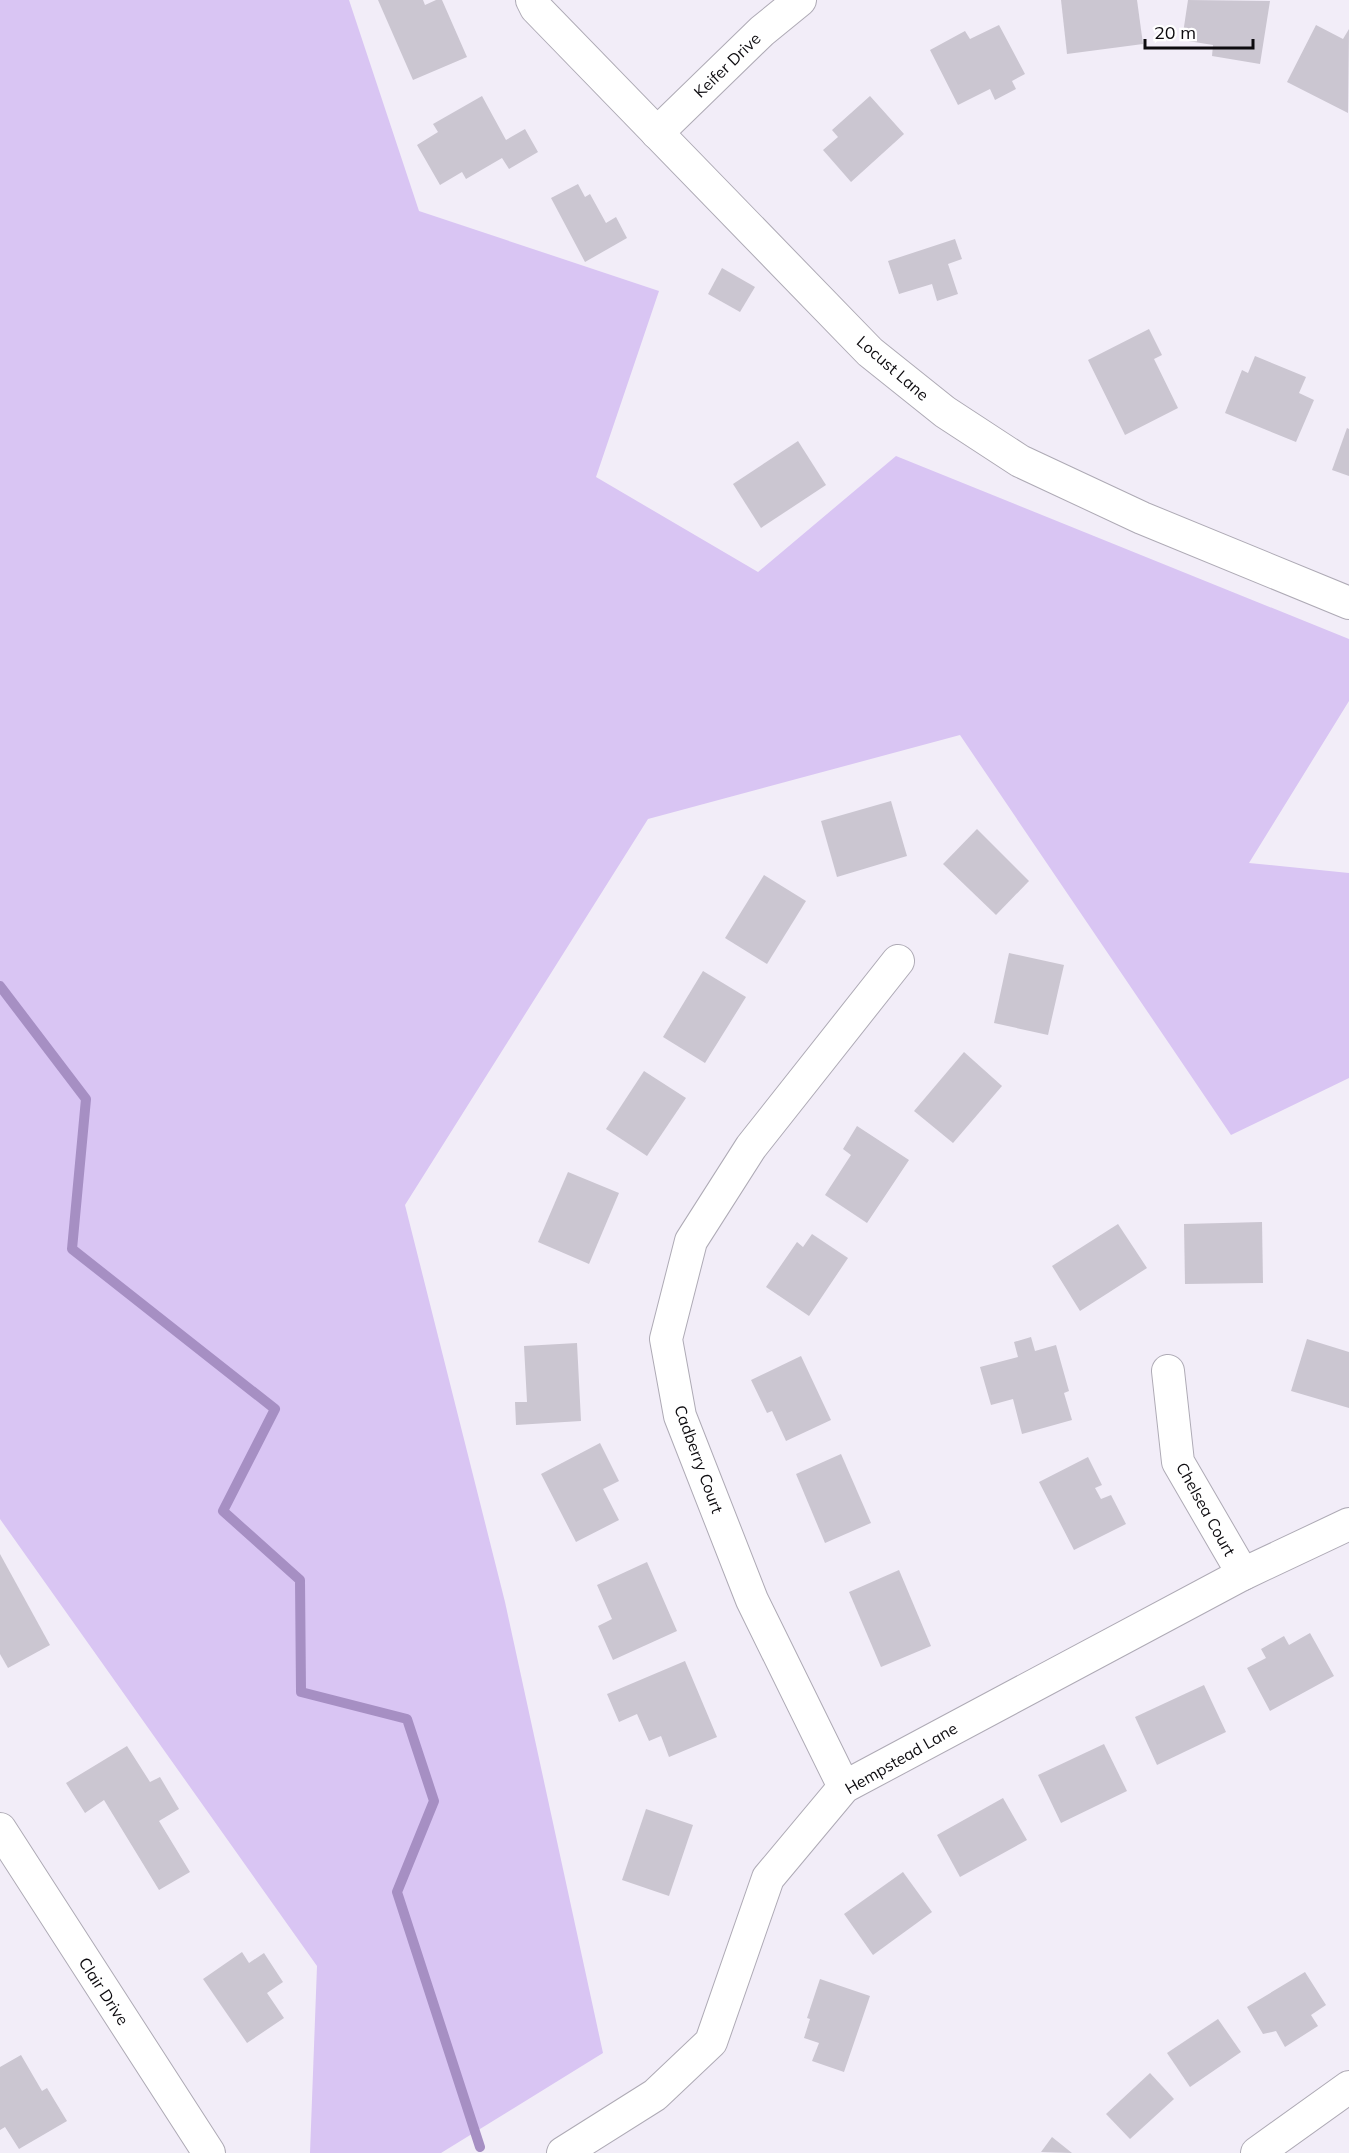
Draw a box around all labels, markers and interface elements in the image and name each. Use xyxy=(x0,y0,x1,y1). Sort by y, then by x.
scale bar xyxy=(1145,12,1253,50)
text: 20 m xyxy=(1154,21,1196,44)
street label: Keifer Drive xyxy=(689,28,765,102)
street label: Locust Lane xyxy=(853,331,933,405)
street label: Cadberry Court xyxy=(670,1402,728,1516)
street label: Chelsea Court xyxy=(1172,1459,1240,1560)
street label: Hempstead Lane xyxy=(841,1718,961,1798)
street label: Clair Drive xyxy=(75,1953,133,2029)

